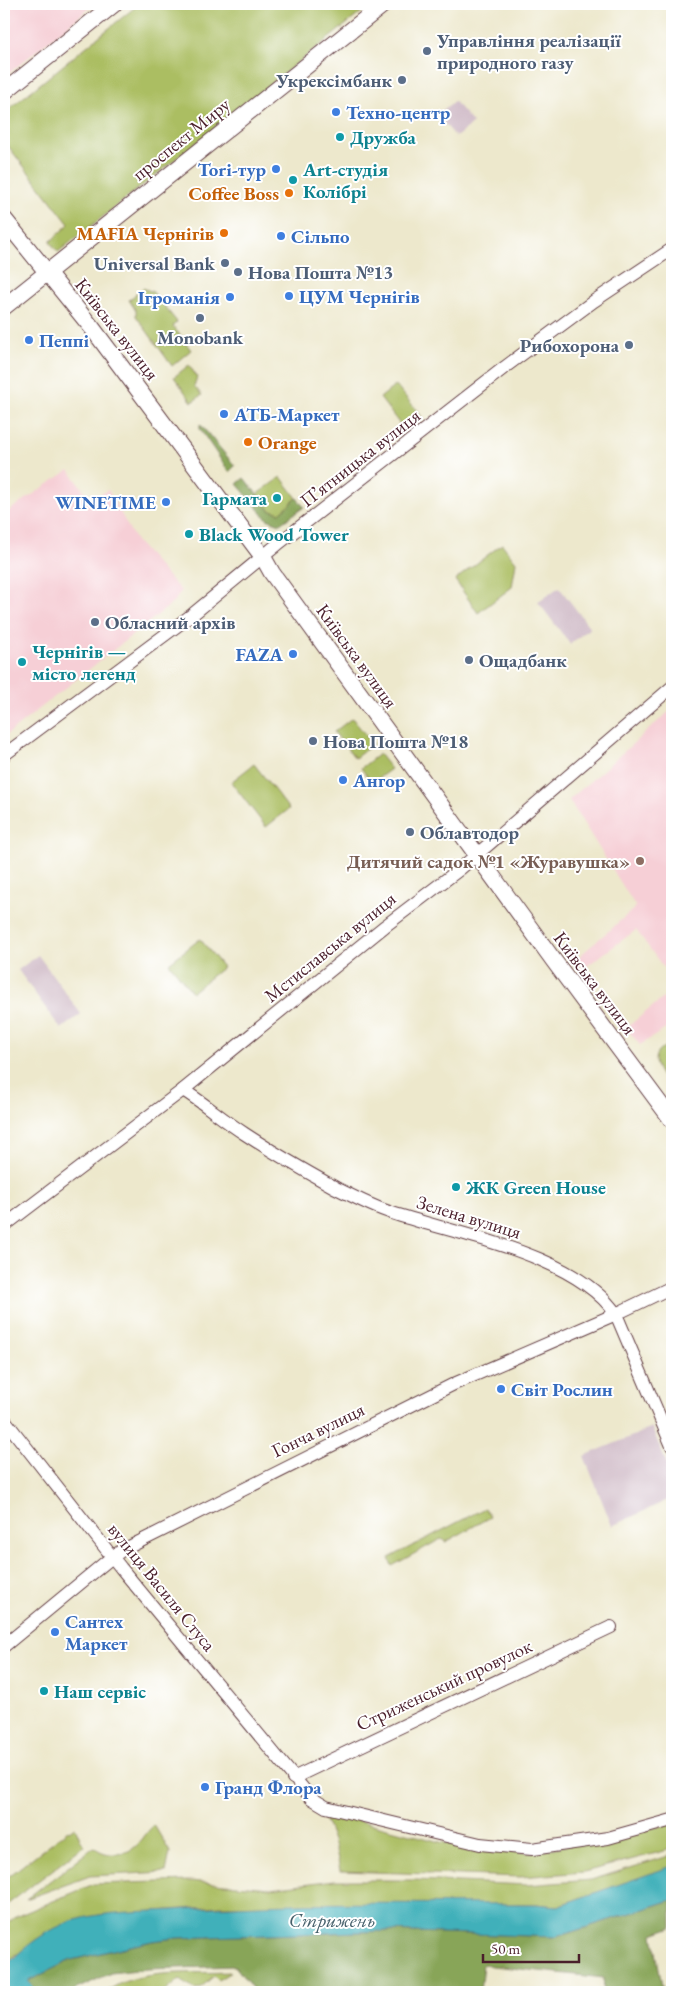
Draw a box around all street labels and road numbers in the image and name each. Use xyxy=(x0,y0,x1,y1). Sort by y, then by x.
street label: проспект Миру xyxy=(127,91,236,186)
street label: Київська вулиця xyxy=(69,273,165,386)
street label: Пʼятницька вулиця xyxy=(295,403,426,513)
street label: Київська вулиця xyxy=(311,599,404,714)
street label: Мстиславська вулиця xyxy=(259,886,401,1008)
street label: Київська вулиця xyxy=(548,926,642,1040)
street label: Зелена вулиця xyxy=(414,1189,525,1245)
street label: Гонча вулиця xyxy=(267,1397,369,1463)
street label: вулиця Василя Стуса xyxy=(102,1517,222,1657)
street label: Стриженський провулок xyxy=(352,1633,536,1737)

